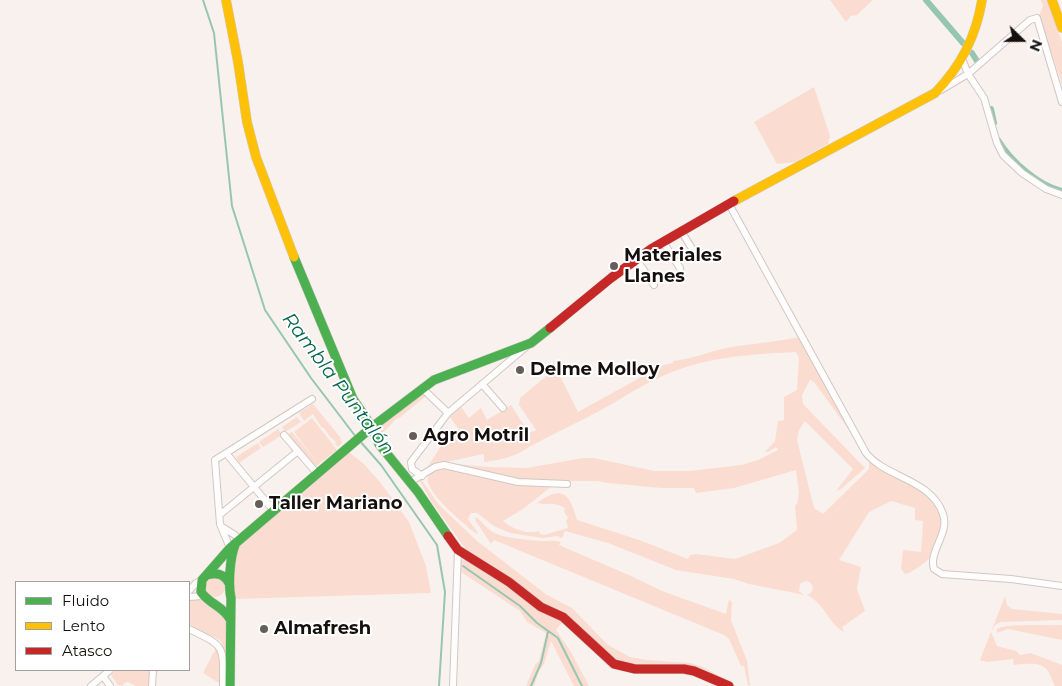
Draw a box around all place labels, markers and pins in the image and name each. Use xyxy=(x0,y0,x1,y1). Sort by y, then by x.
place label: Materiales Llanes xyxy=(624,245,722,288)
marker: Materiales Llanes xyxy=(608,260,620,272)
place label: Delme Molloy xyxy=(530,359,659,381)
marker: Delme Molloy xyxy=(514,364,526,376)
place label: Agro Motril xyxy=(423,425,529,447)
marker: Agro Motril xyxy=(407,430,419,442)
place label: Taller Mariano xyxy=(269,493,403,515)
marker: Taller Mariano xyxy=(253,498,265,510)
place label: Almafresh xyxy=(274,618,371,640)
marker: Almafresh xyxy=(258,623,270,635)

